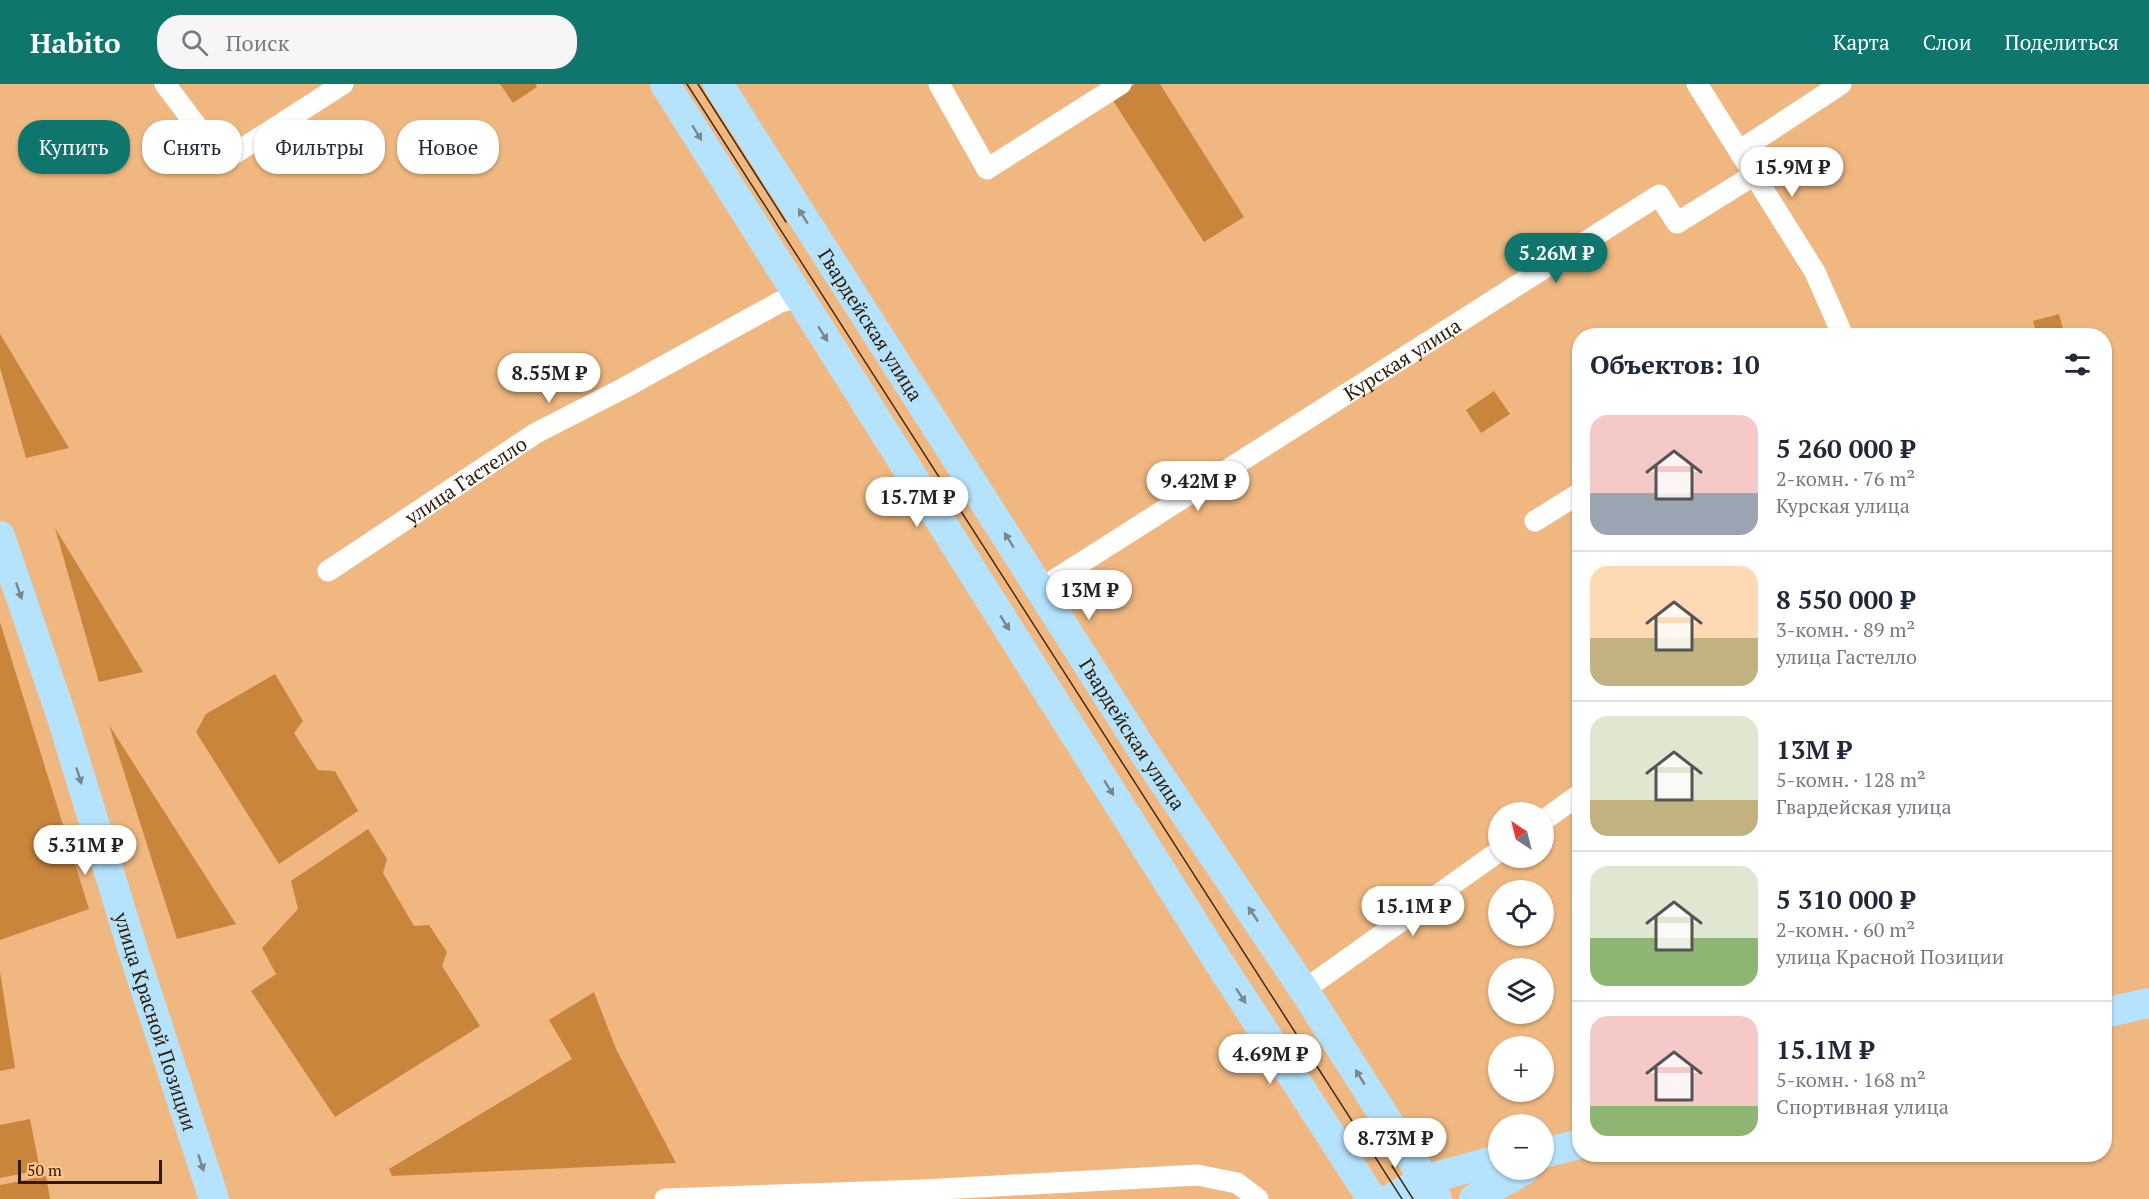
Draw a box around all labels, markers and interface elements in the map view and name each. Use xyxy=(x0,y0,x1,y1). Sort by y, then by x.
search box xyxy=(157,15,577,69)
text: Habito xyxy=(30,24,121,61)
icon: search xyxy=(178,26,211,59)
text: Поиск xyxy=(226,28,289,57)
text: Карта xyxy=(1833,28,1890,56)
text: Слои xyxy=(1923,28,1972,56)
text: Поделиться xyxy=(2005,28,2119,56)
chip: Купить xyxy=(18,120,130,174)
chip: Снять xyxy=(142,120,242,174)
chip: Фильтры xyxy=(254,120,385,174)
chip: Новое xyxy=(397,120,499,174)
one-way arrow xyxy=(691,125,702,142)
pin: 15.9M ₽ xyxy=(1737,147,1847,198)
text: 15.9M ₽ xyxy=(1754,153,1830,180)
one-way arrow xyxy=(797,208,808,224)
pin: 5.26M ₽ xyxy=(1501,233,1611,284)
text: 5.26M ₽ xyxy=(1518,239,1594,266)
street label: Гвардейская улица xyxy=(813,243,930,406)
street label: Курская улица xyxy=(1338,311,1466,406)
one-way arrow xyxy=(817,326,828,342)
text: Объектов: 10 xyxy=(1590,347,1760,381)
icon: filters xyxy=(2061,348,2094,381)
pin: 8.55M ₽ xyxy=(494,353,604,404)
text: 8.55M ₽ xyxy=(511,359,587,386)
street label: улица Гастелло xyxy=(398,429,532,531)
text: 5 260 000 ₽ xyxy=(1776,431,1915,465)
icon: home xyxy=(1638,439,1710,511)
pin: 9.42M ₽ xyxy=(1143,461,1253,512)
text: 2-комн. · 76 m² xyxy=(1776,465,1915,492)
text: 9.42M ₽ xyxy=(1160,467,1236,494)
pin: 15.7M ₽ xyxy=(862,477,972,528)
text: 15.7M ₽ xyxy=(879,483,955,510)
text: Курская улица xyxy=(1776,492,1910,519)
one-way arrow xyxy=(1003,532,1014,548)
pin: 13M ₽ xyxy=(1047,570,1131,621)
text: 13M ₽ xyxy=(1060,576,1118,603)
one-way arrow xyxy=(14,582,24,600)
text: 8 550 000 ₽ xyxy=(1776,582,1915,616)
icon: home xyxy=(1638,590,1710,662)
one-way arrow xyxy=(1000,615,1011,631)
text: 3-комн. · 89 m² xyxy=(1776,616,1915,643)
text: улица Гастелло xyxy=(1776,643,1917,670)
street label: Гвардейская улица xyxy=(1074,653,1192,815)
text: 13M ₽ xyxy=(1776,732,1851,766)
icon: home xyxy=(1638,740,1710,812)
text: 5-комн. · 128 m² xyxy=(1776,766,1926,793)
one-way arrow xyxy=(75,767,85,785)
one-way arrow xyxy=(1104,780,1115,796)
text: Гвардейская улица xyxy=(1776,793,1952,820)
north arrow xyxy=(1488,802,1554,868)
map controls xyxy=(1488,802,1554,1180)
pin: 5.31M ₽ xyxy=(30,825,140,876)
text: 5.31M ₽ xyxy=(47,831,123,858)
button: locate xyxy=(1488,880,1554,946)
text: 5 310 000 ₽ xyxy=(1776,882,1915,916)
pin: 15.1M ₽ xyxy=(1358,886,1468,937)
icon: home xyxy=(1638,890,1710,962)
text: 15.1M ₽ xyxy=(1375,892,1451,919)
one-way arrow xyxy=(1248,906,1259,922)
street label: улица Красной Позиции xyxy=(108,908,204,1134)
text: 2-комн. · 60 m² xyxy=(1776,916,1915,943)
text: улица Красной Позиции xyxy=(1776,943,2004,970)
button: layers xyxy=(1488,958,1554,1024)
one-way arrow xyxy=(1235,987,1246,1004)
text: 15.1M ₽ xyxy=(1776,1032,1874,1066)
pin: 4.69M ₽ xyxy=(1215,1034,1325,1085)
button: + xyxy=(1488,1036,1554,1102)
text: 4.69M ₽ xyxy=(1232,1040,1308,1067)
icon: home xyxy=(1638,1040,1710,1112)
text: 5-комн. · 168 m² xyxy=(1776,1066,1926,1093)
one-way arrow xyxy=(1355,1069,1366,1085)
text: Спортивная улица xyxy=(1776,1093,1949,1120)
button: − xyxy=(1488,1114,1554,1180)
pin: 8.73M ₽ xyxy=(1340,1118,1450,1169)
text: 8.73M ₽ xyxy=(1357,1124,1433,1151)
one-way arrow xyxy=(197,1154,206,1172)
scale bar xyxy=(18,1157,162,1184)
text: 50 m xyxy=(27,1159,62,1181)

